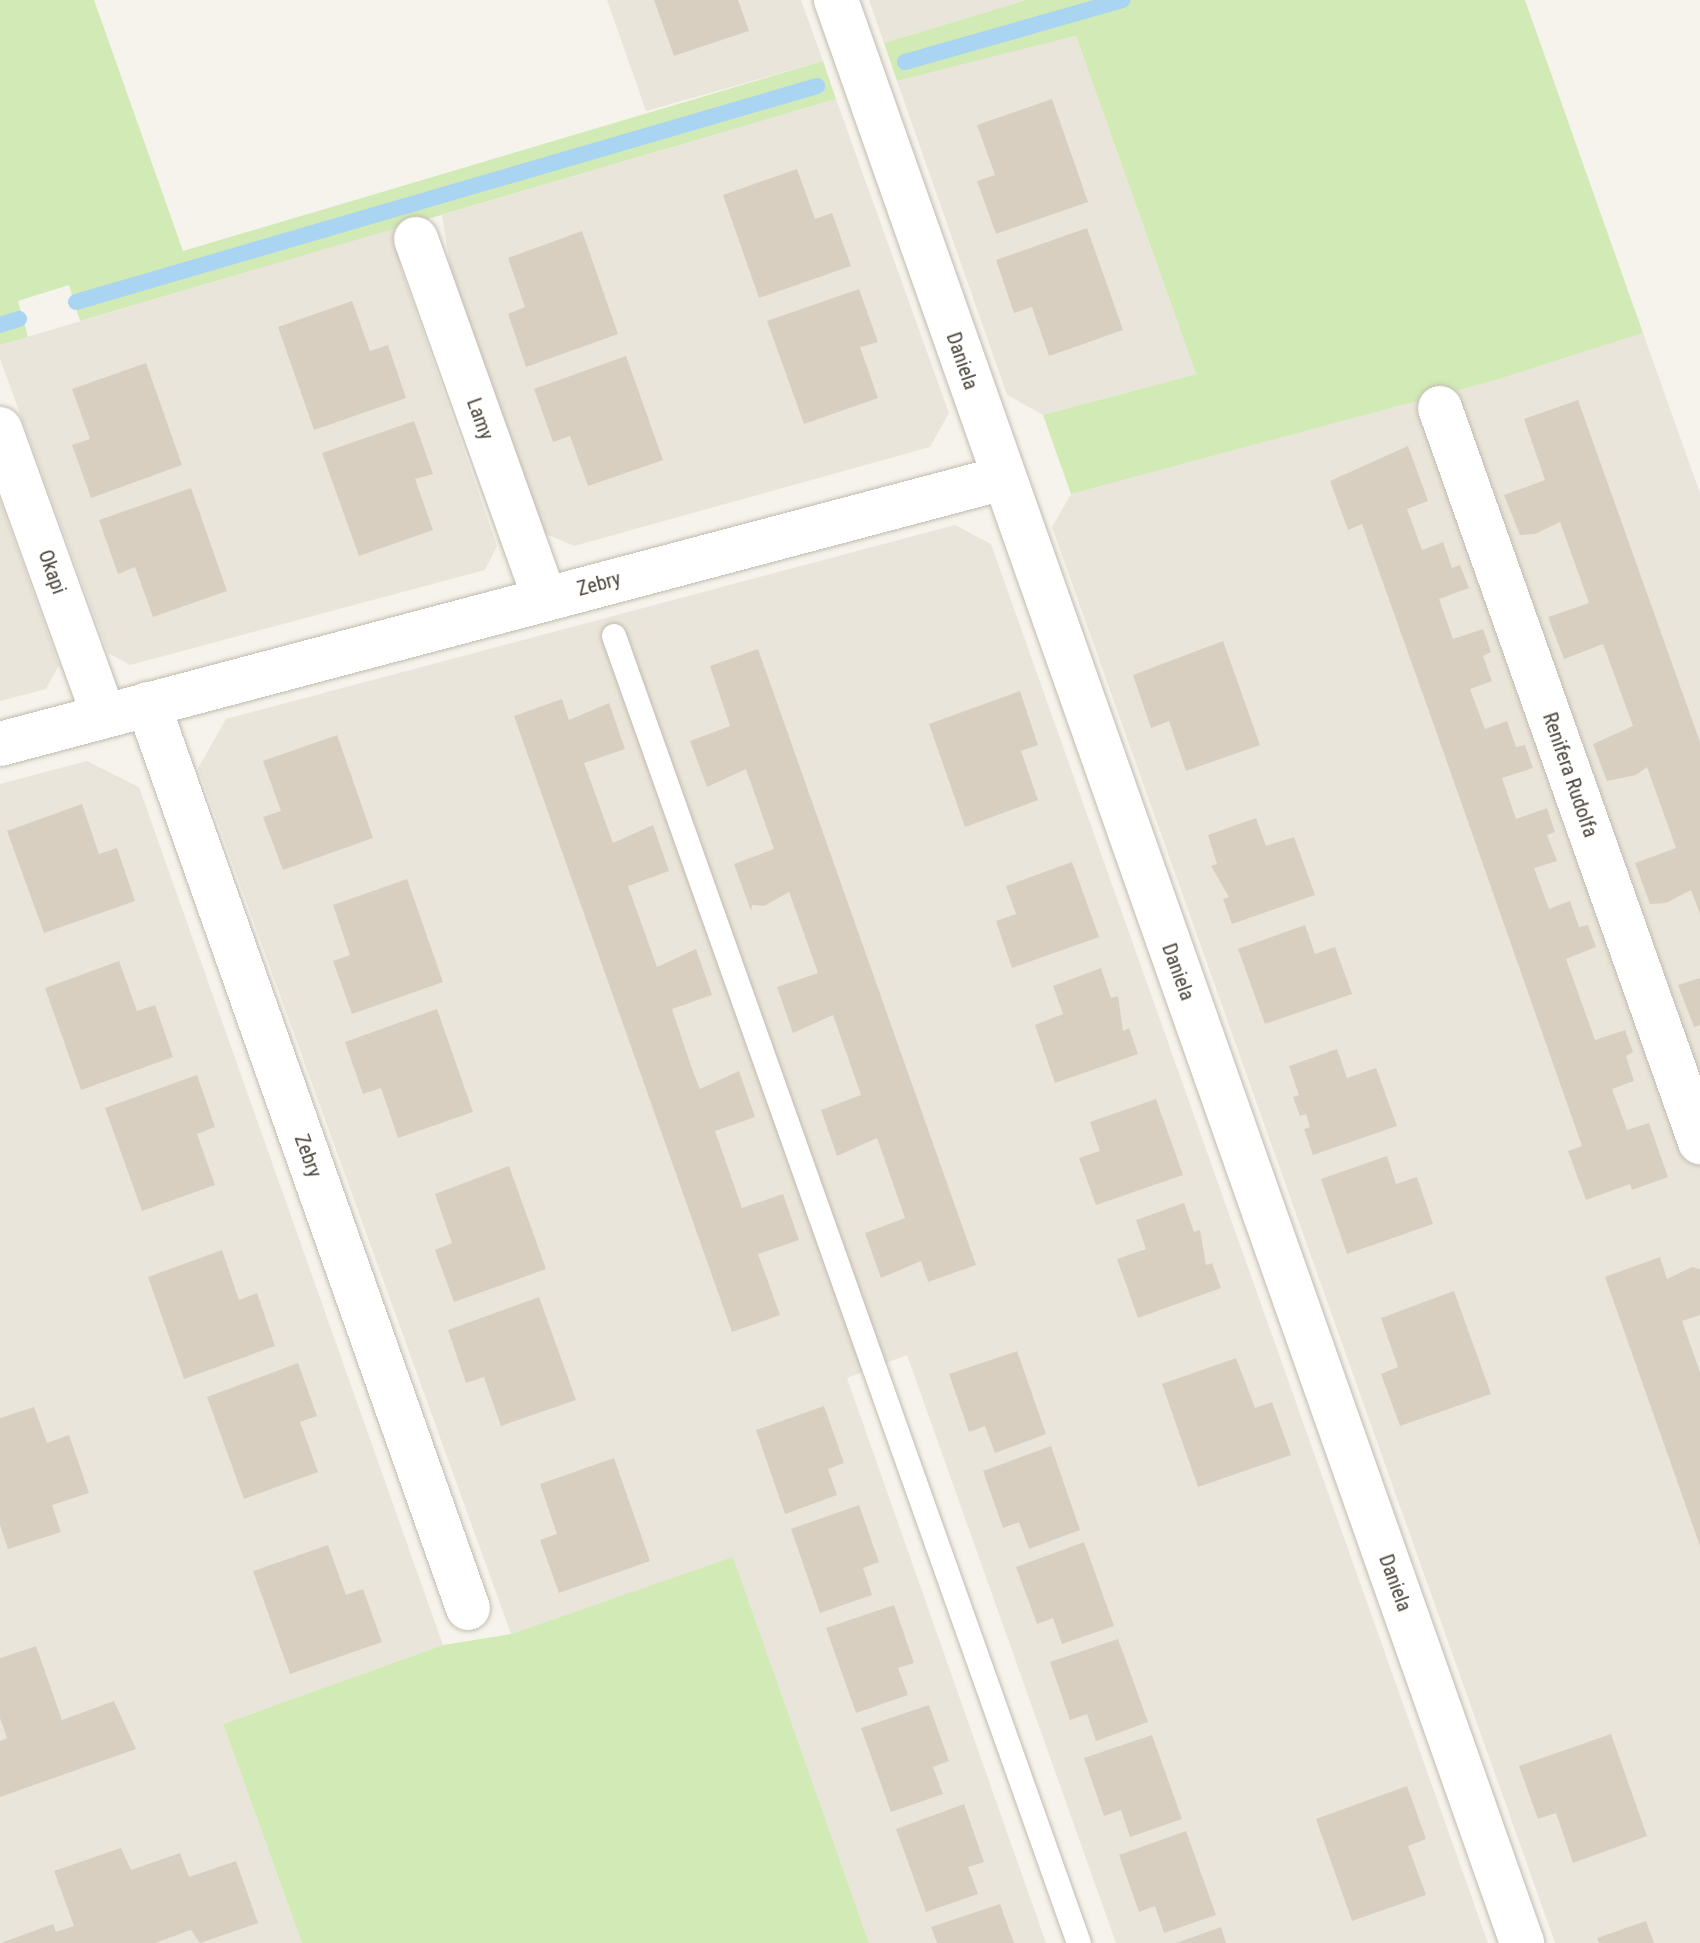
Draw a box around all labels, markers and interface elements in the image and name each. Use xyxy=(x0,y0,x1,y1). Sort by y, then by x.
street label: Daniela xyxy=(941,329,983,393)
street label: Lamy xyxy=(461,395,499,443)
street label: Okapi xyxy=(33,547,71,597)
street label: Zebry xyxy=(575,567,623,601)
street label: Renifera Rudolfa xyxy=(1537,709,1603,841)
street label: Daniela xyxy=(1157,940,1199,1004)
street label: Zebry xyxy=(289,1131,327,1181)
street label: Daniela xyxy=(1374,1551,1416,1615)

